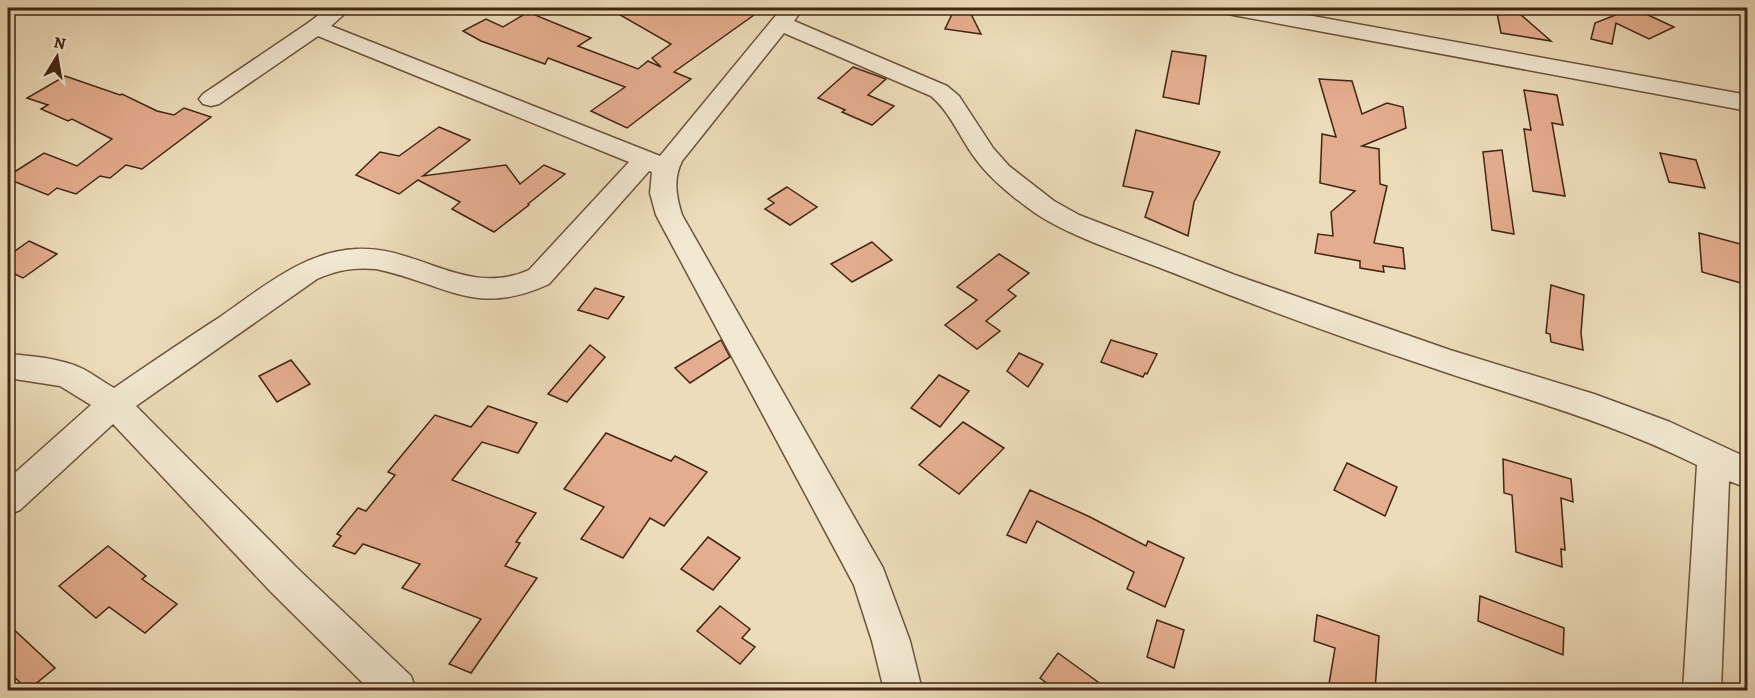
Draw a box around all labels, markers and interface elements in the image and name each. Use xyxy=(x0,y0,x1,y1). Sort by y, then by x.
north arrow xyxy=(27,27,87,87)
text: N xyxy=(52,31,68,55)

